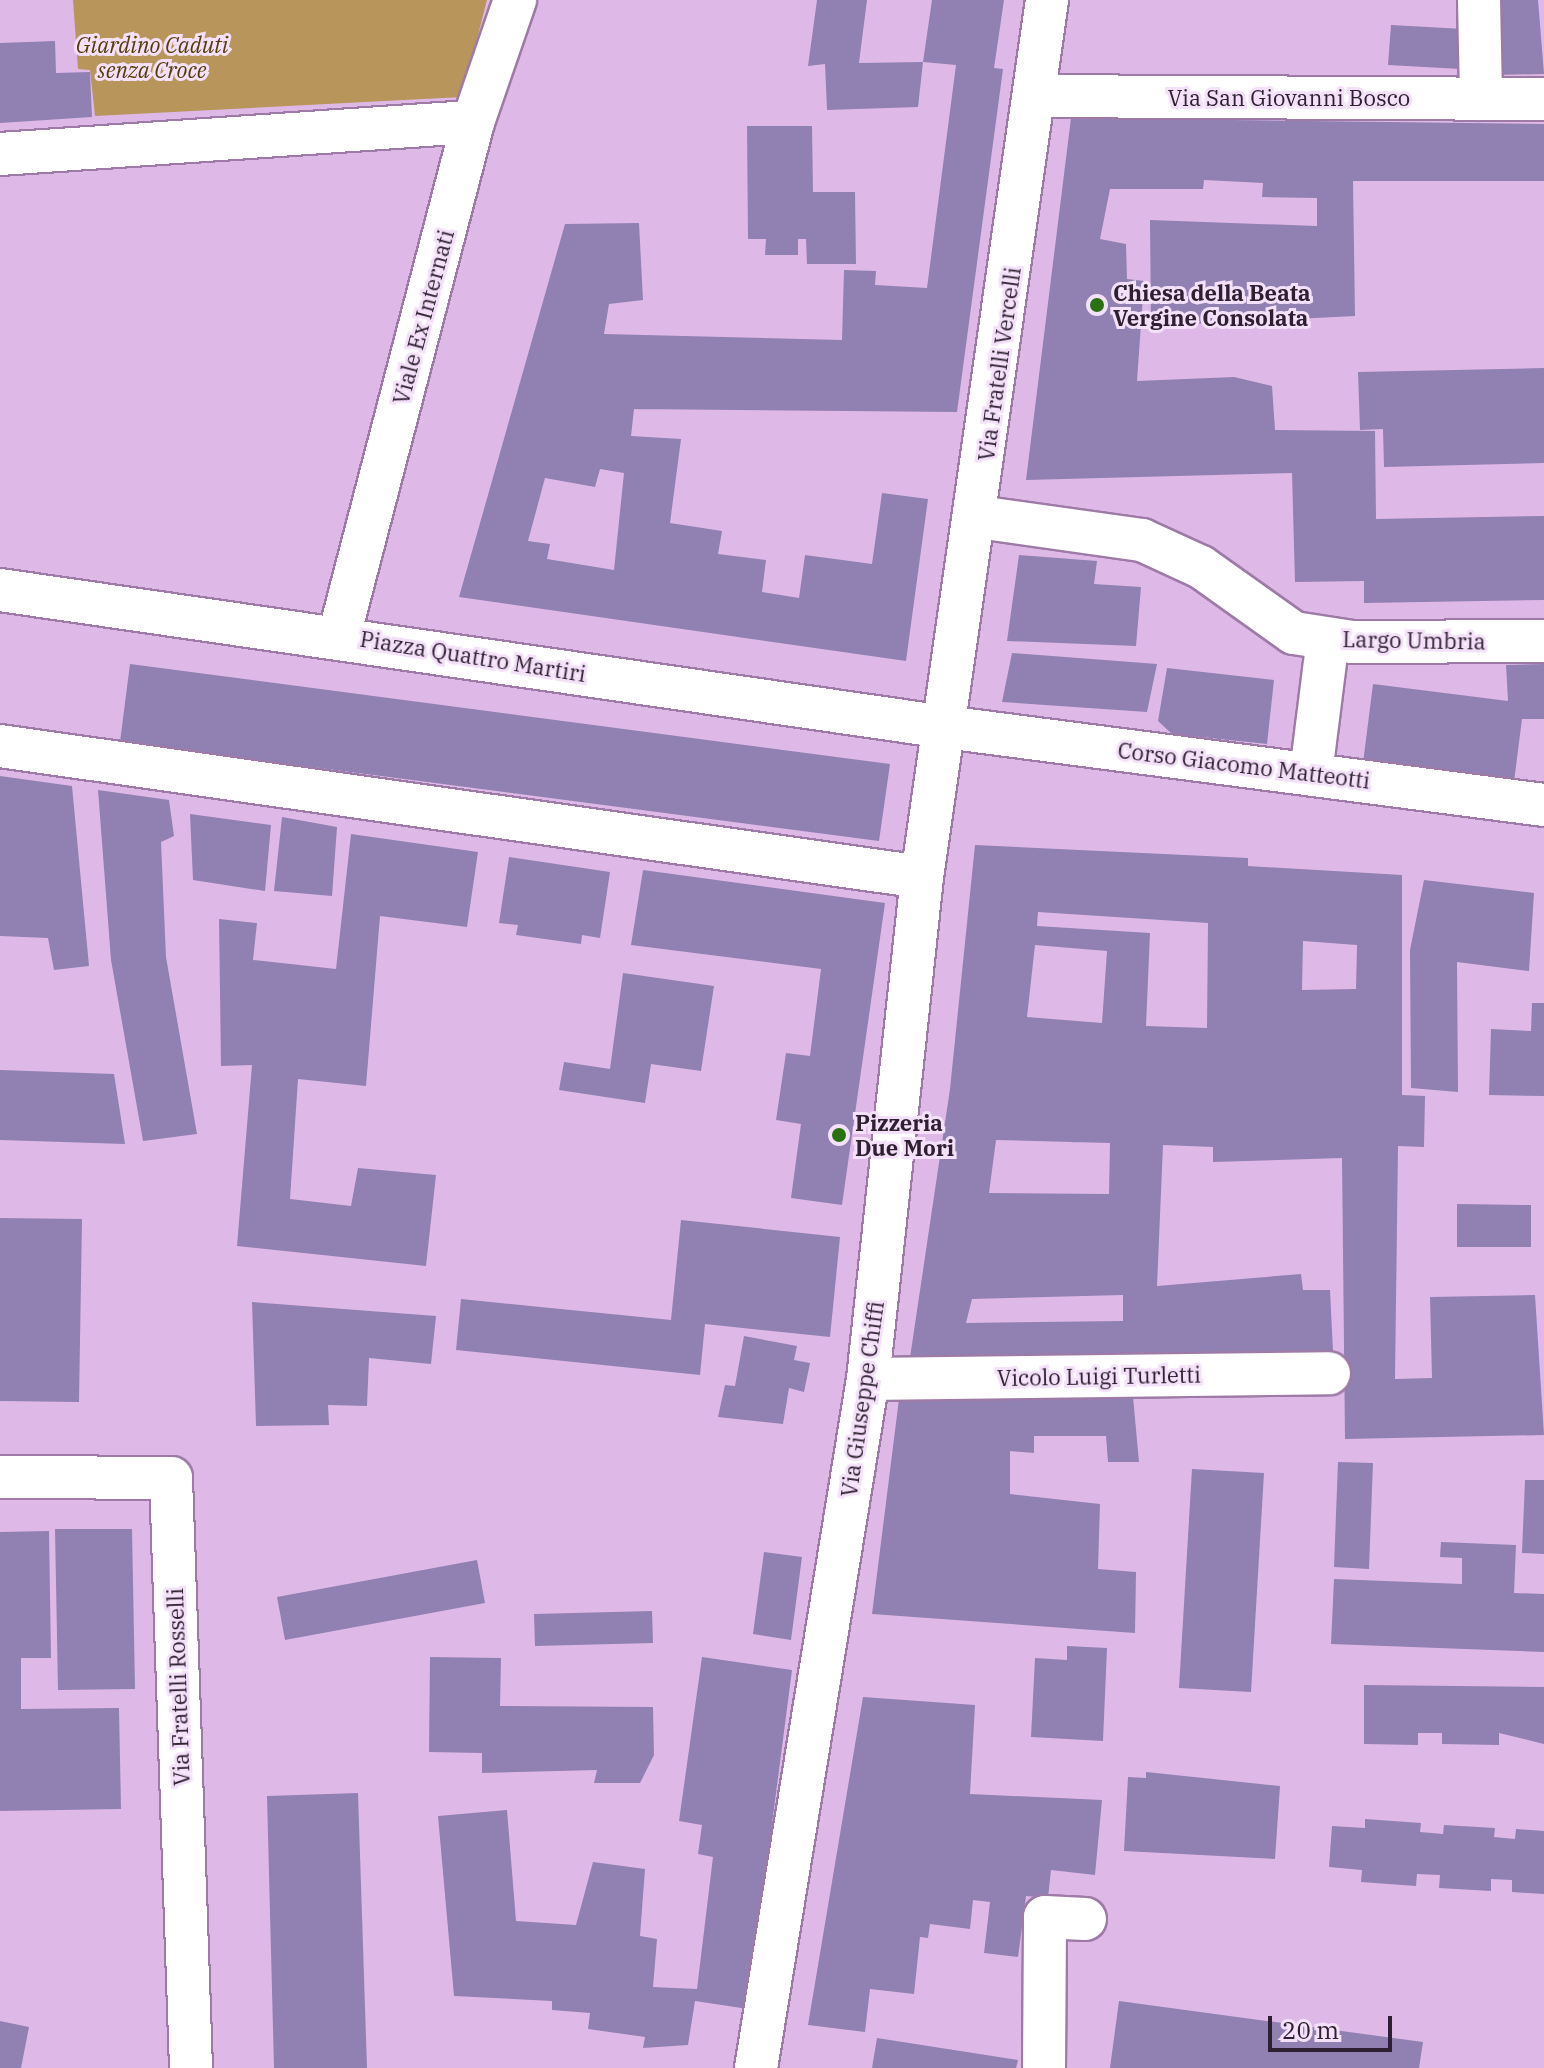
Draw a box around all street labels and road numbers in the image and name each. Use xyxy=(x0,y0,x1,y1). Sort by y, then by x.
street label: Via San Giovanni Bosco xyxy=(1168,85,1410,111)
street label: Viale Ex Internati xyxy=(387,227,459,407)
street label: Via Fratelli Vercelli xyxy=(972,265,1026,463)
street label: Piazza Quattro Martiri xyxy=(358,625,588,687)
street label: Largo Umbria xyxy=(1342,626,1486,654)
street label: Corso Giacomo Matteotti xyxy=(1116,736,1372,794)
street label: Via Giuseppe Chiffi xyxy=(835,1299,889,1499)
street label: Vicolo Luigi Turletti xyxy=(997,1361,1201,1391)
street label: Via Fratelli Rosselli xyxy=(161,1588,195,1786)

